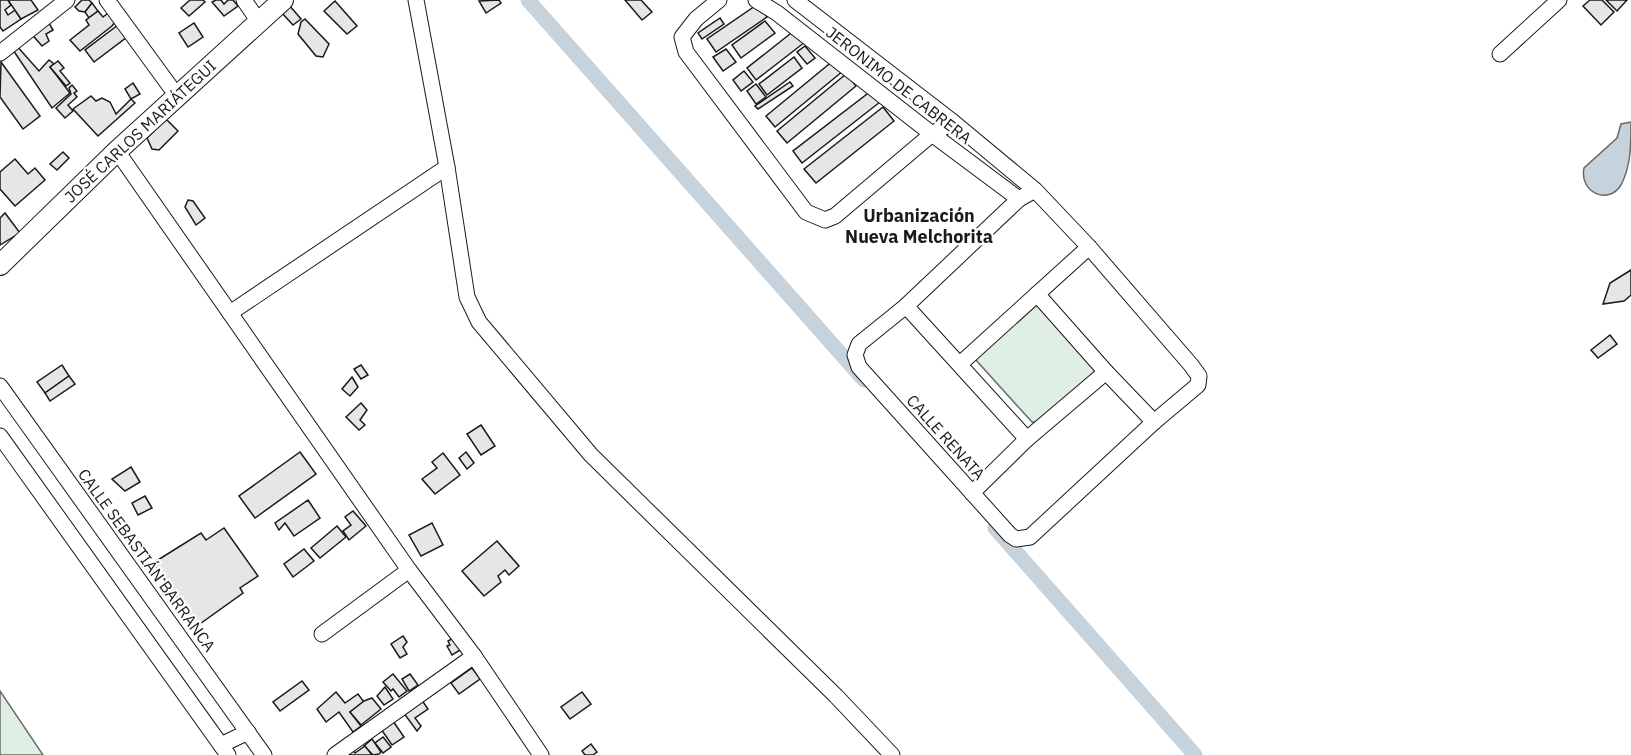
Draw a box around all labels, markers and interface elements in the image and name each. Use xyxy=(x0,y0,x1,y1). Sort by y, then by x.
street label: JERONIMO DE CABRERA xyxy=(822,22,976,148)
street label: JOSÉ CARLOS MARIÁTEGUI xyxy=(59,55,220,207)
district label: Urbanización Nueva Melchorita xyxy=(845,204,993,248)
street label: CALLE RENATA xyxy=(903,390,989,484)
street label: CALLE SEBASTIÁN BARRANCA xyxy=(74,464,221,655)

